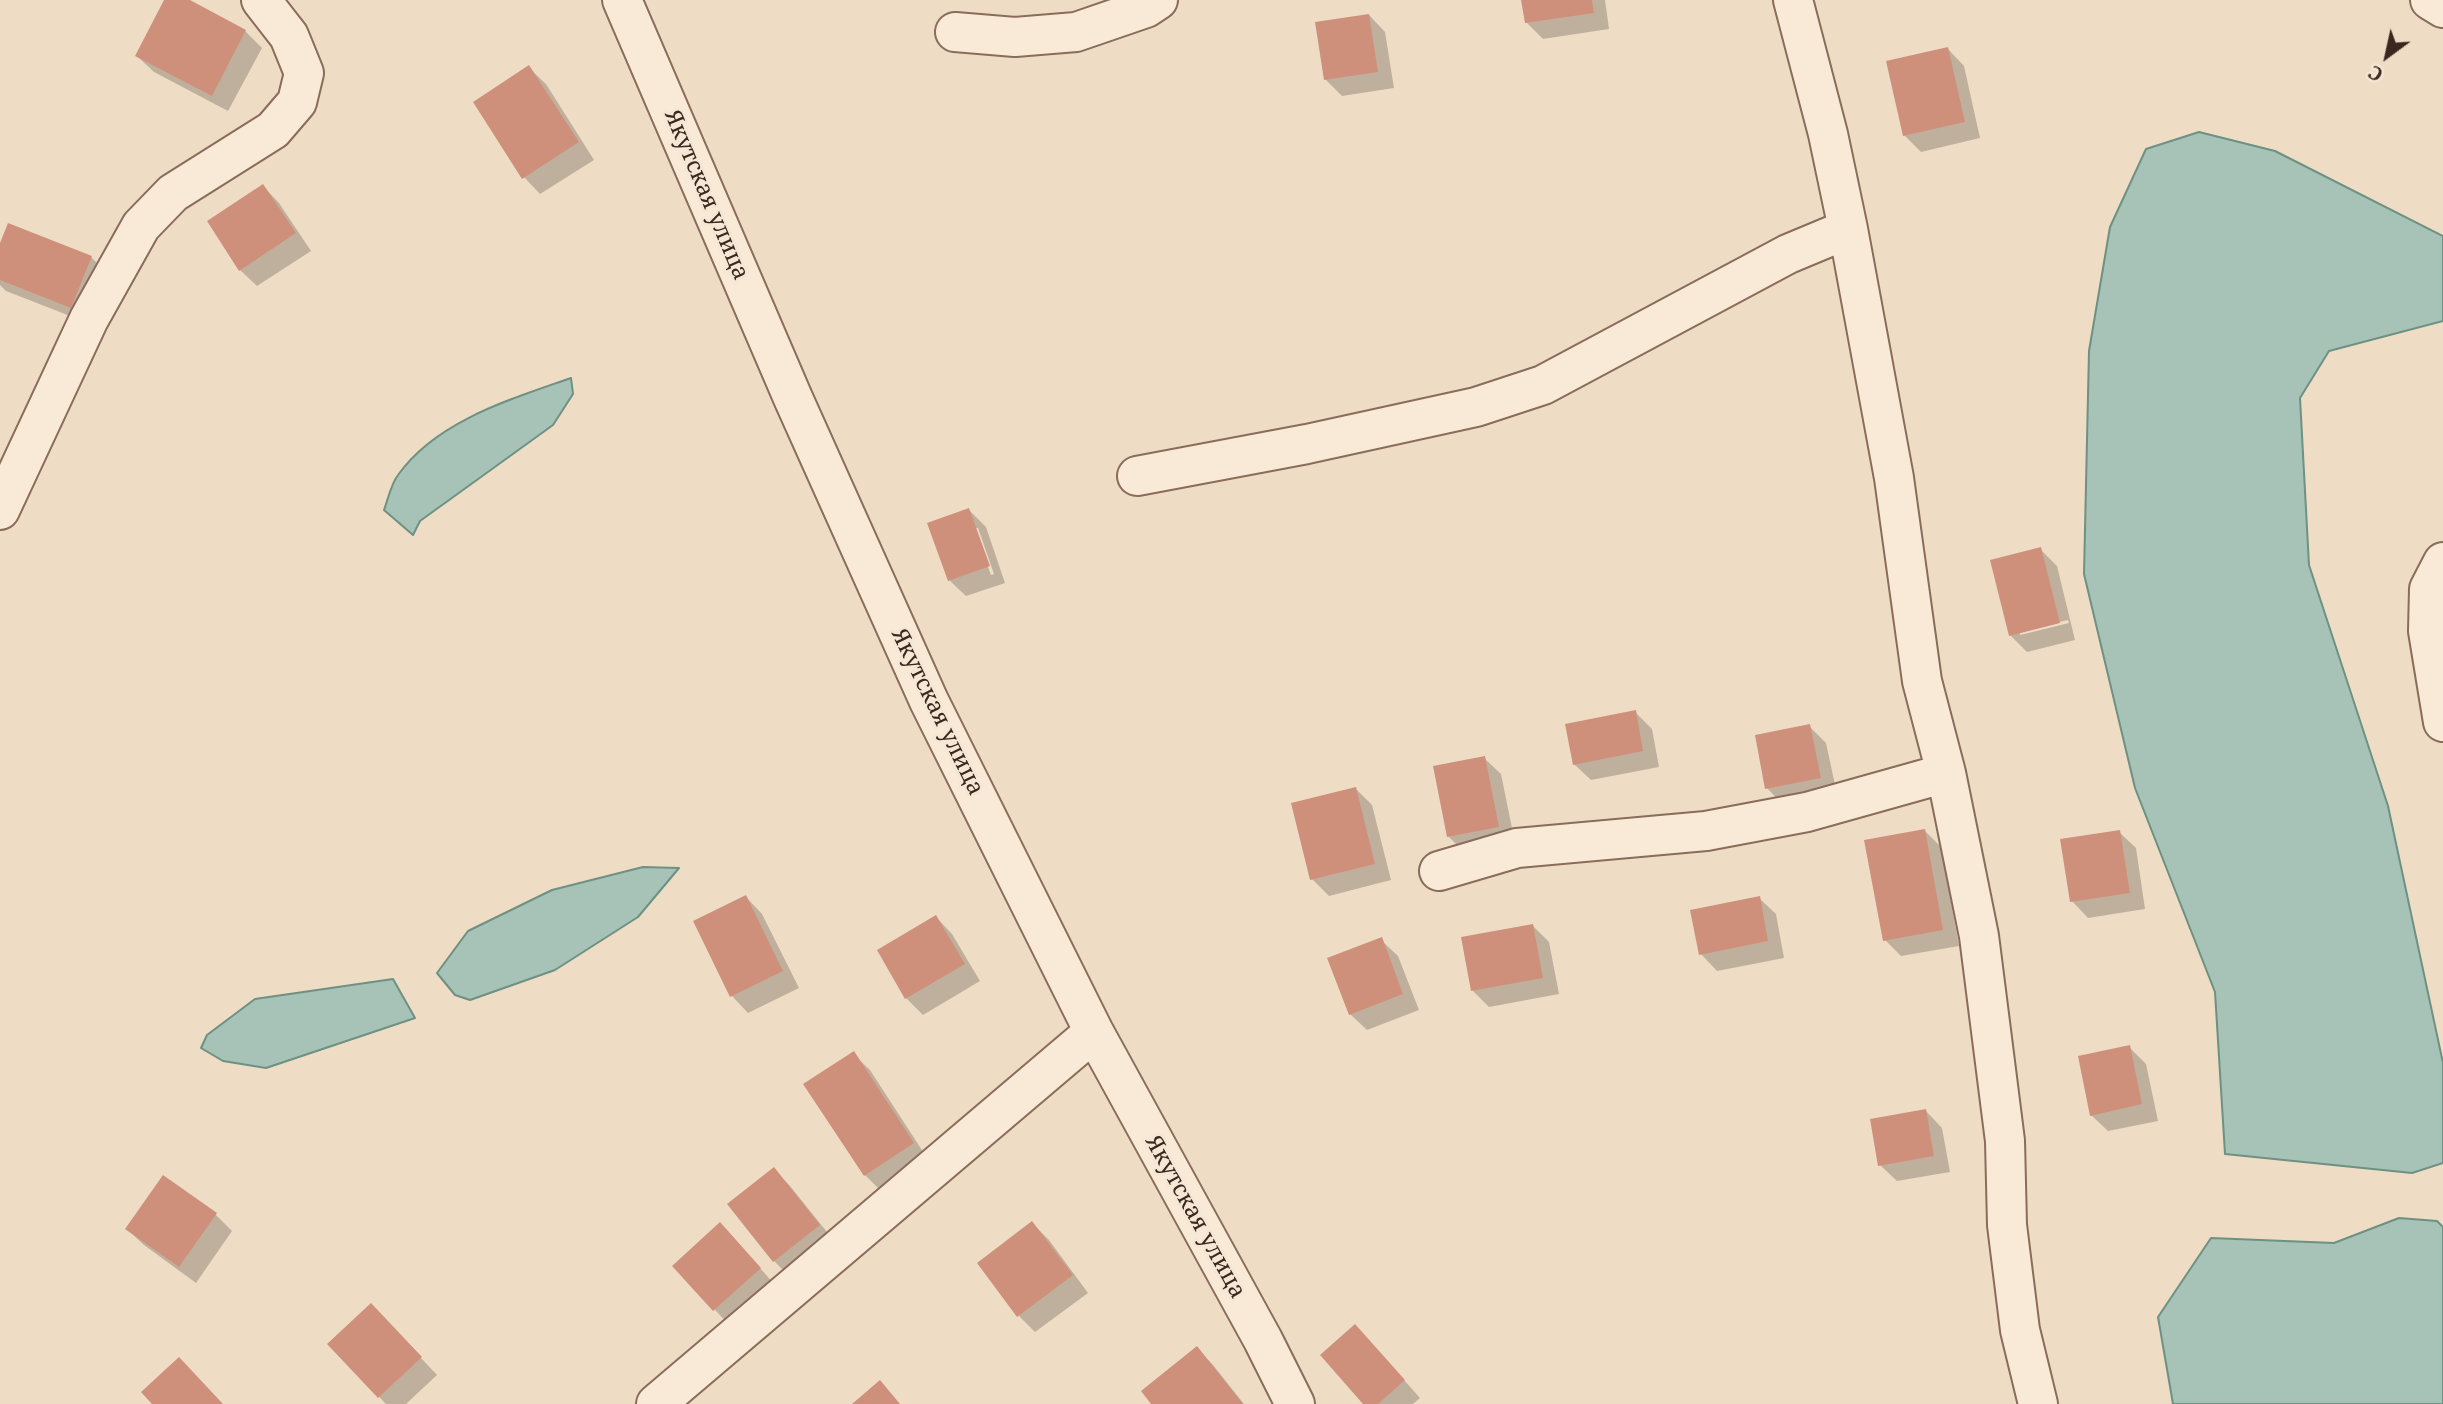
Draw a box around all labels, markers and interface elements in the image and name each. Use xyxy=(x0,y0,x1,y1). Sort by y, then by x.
north arrow xyxy=(2352,21,2422,91)
text: С xyxy=(2363,59,2388,88)
street label: Якутская улица xyxy=(658,106,754,284)
street label: Якутская улица xyxy=(885,624,989,800)
street label: Якутская улица xyxy=(1139,1131,1251,1303)

